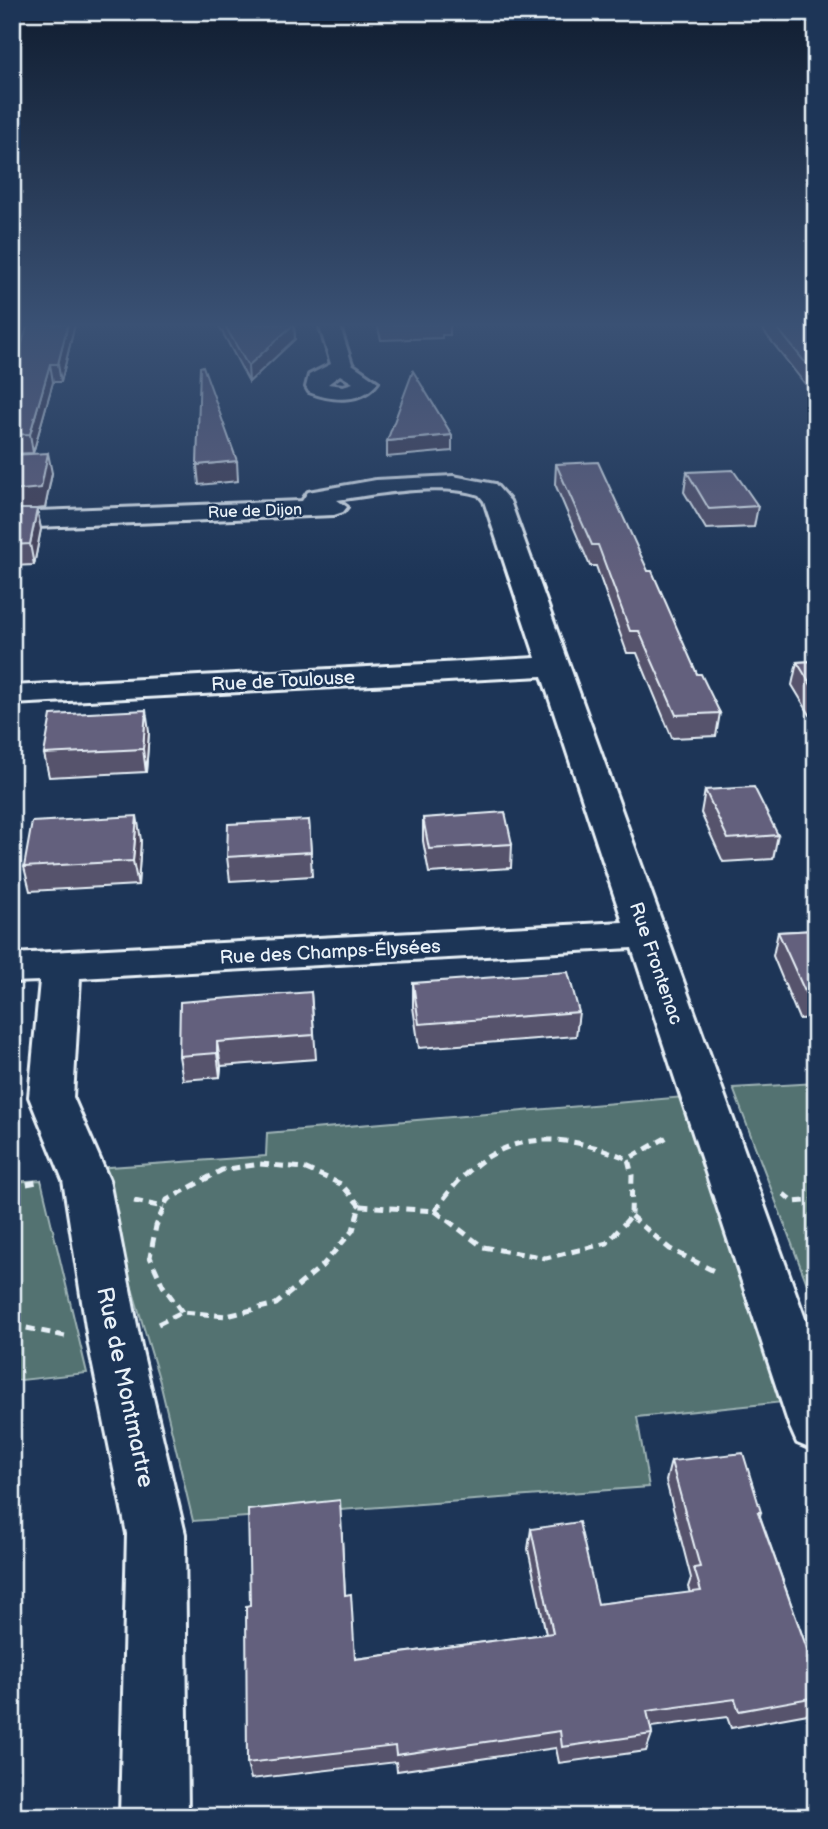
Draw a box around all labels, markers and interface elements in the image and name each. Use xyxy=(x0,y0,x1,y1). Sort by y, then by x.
street label: Rue de Dijon xyxy=(208,500,303,523)
street label: Rue de Toulouse xyxy=(211,666,355,697)
street label: Rue Frontenac xyxy=(624,899,687,1028)
street label: Rue des Champs-Élysées xyxy=(219,934,441,970)
street label: Rue de Montmartre xyxy=(90,1284,160,1490)

